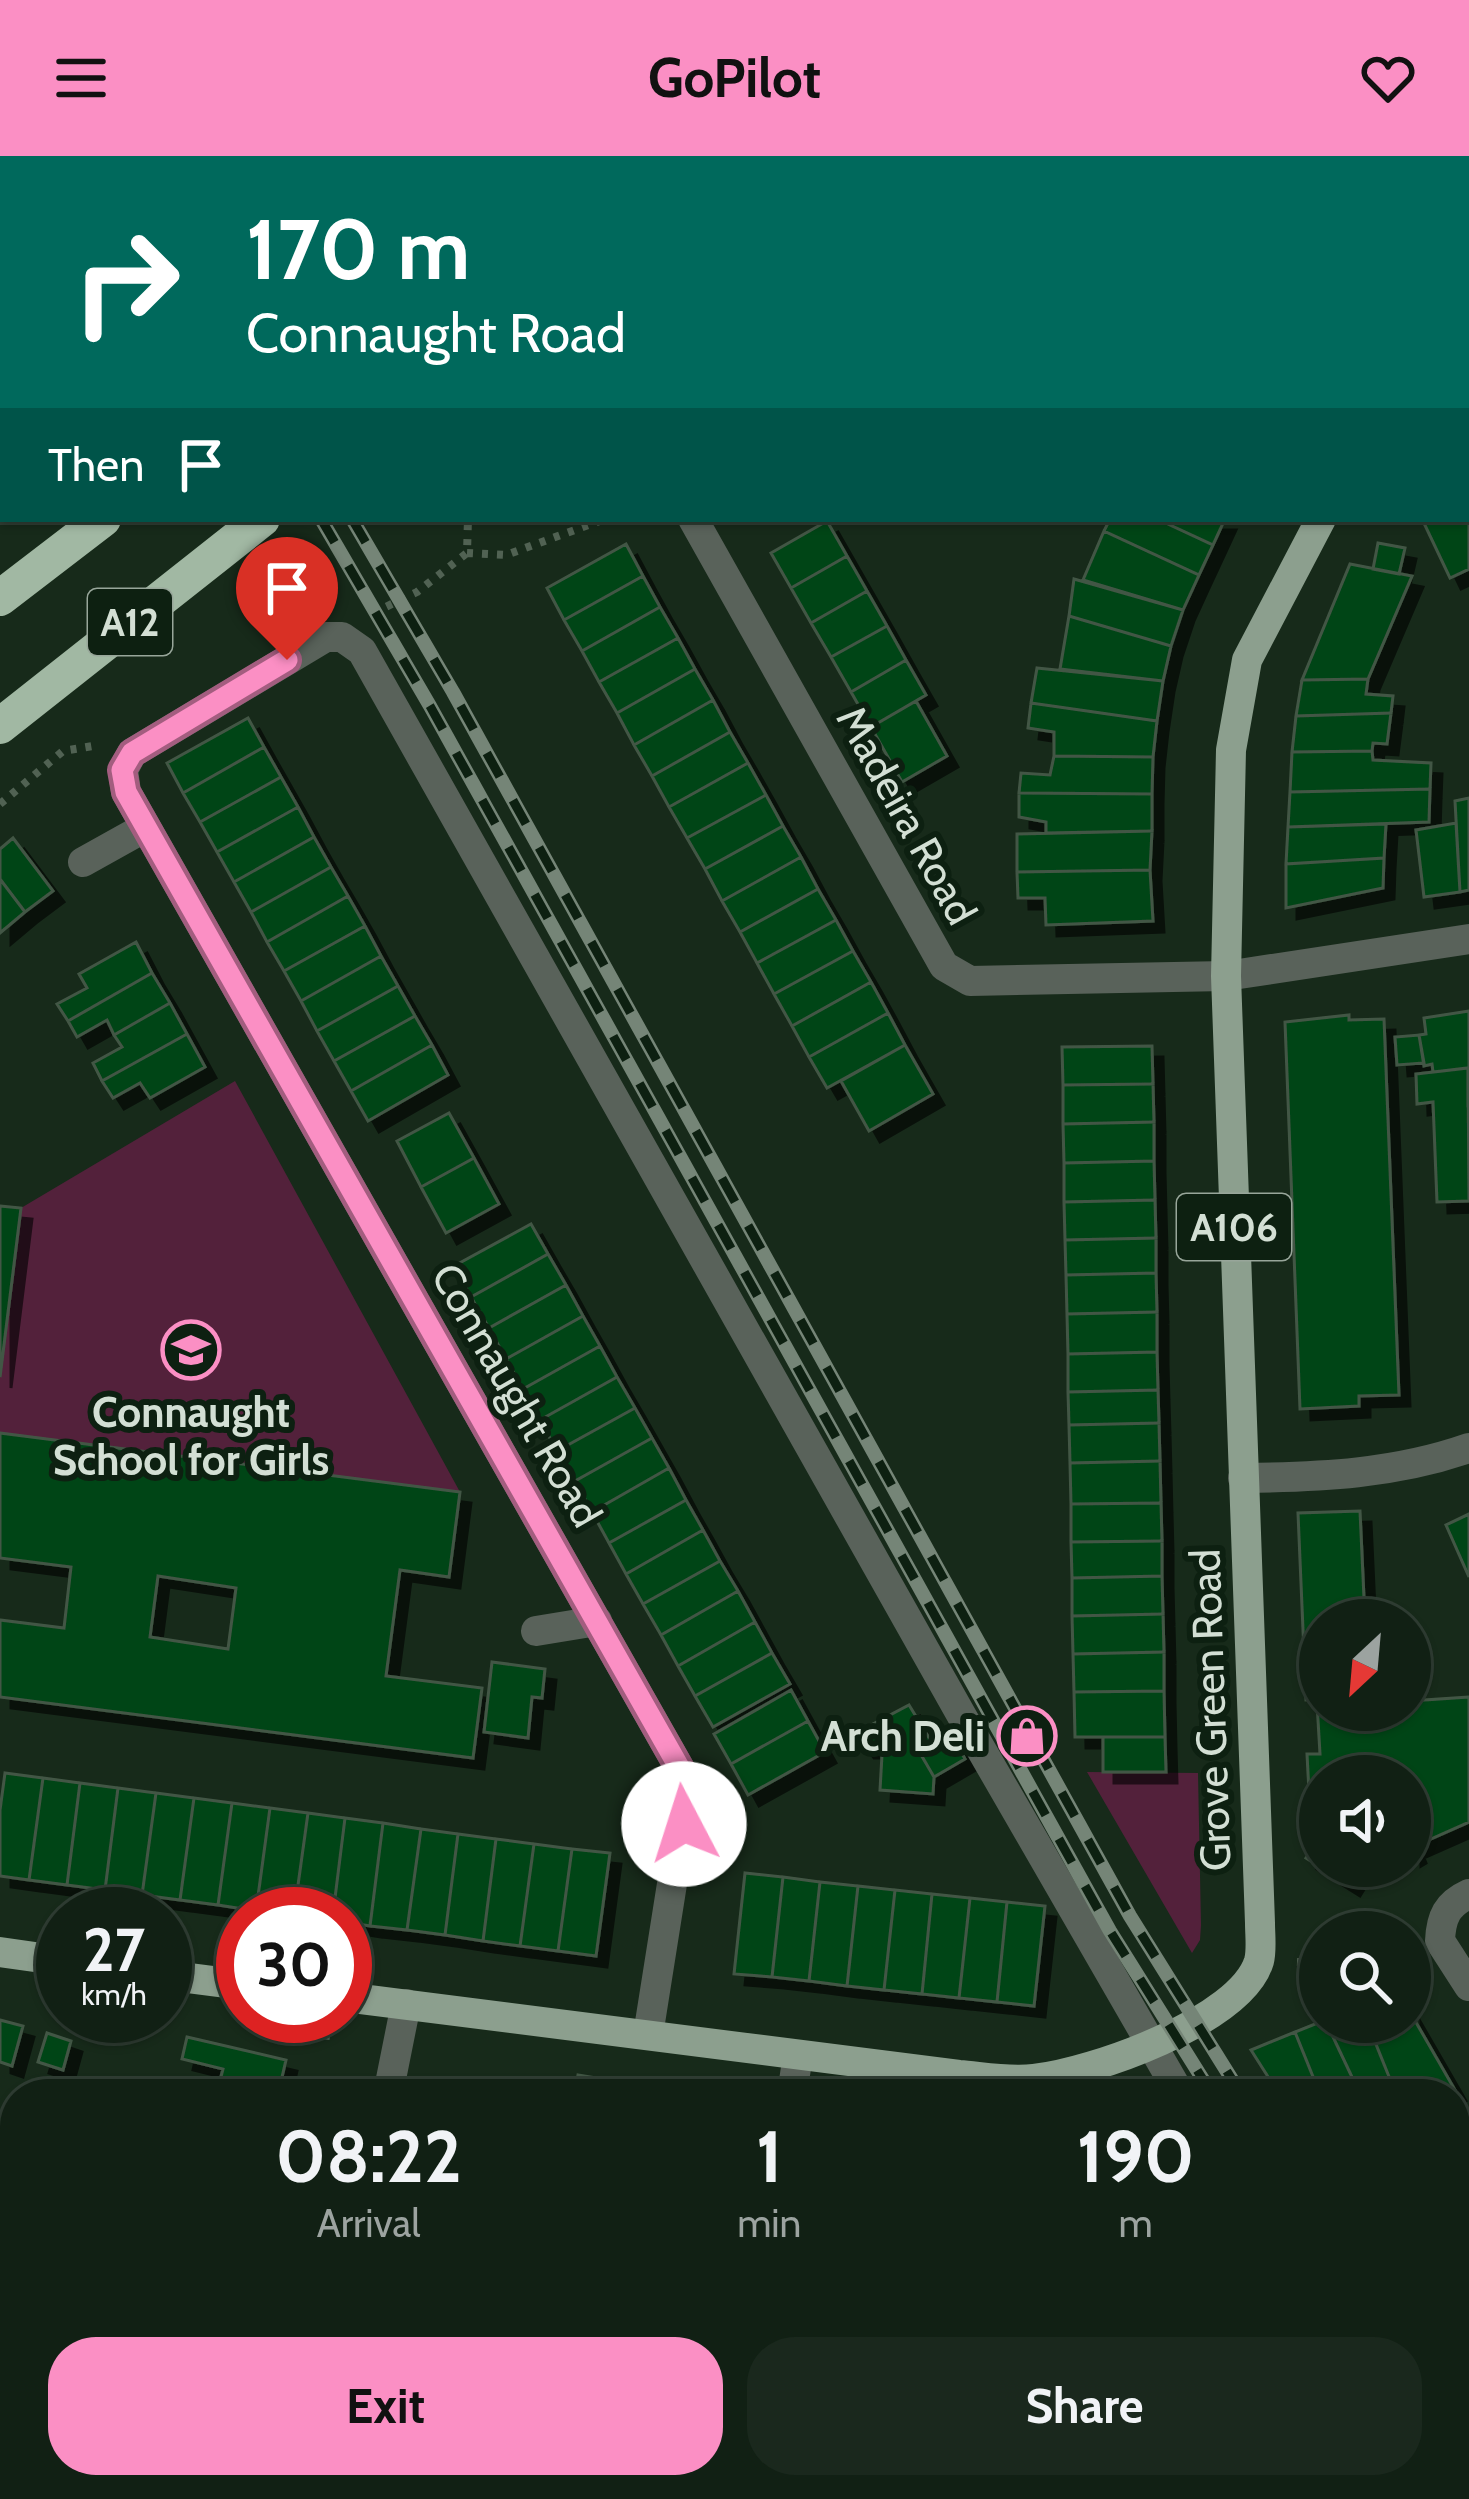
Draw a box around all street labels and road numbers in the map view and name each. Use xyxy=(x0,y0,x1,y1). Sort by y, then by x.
road number: A12 xyxy=(88,589,172,655)
street label: Madeira Road xyxy=(826,697,988,933)
road number: A106 xyxy=(1177,1194,1291,1260)
street label: Connaught Road xyxy=(421,1254,613,1536)
street label: Grove Green Road xyxy=(1178,1548,1242,1872)

